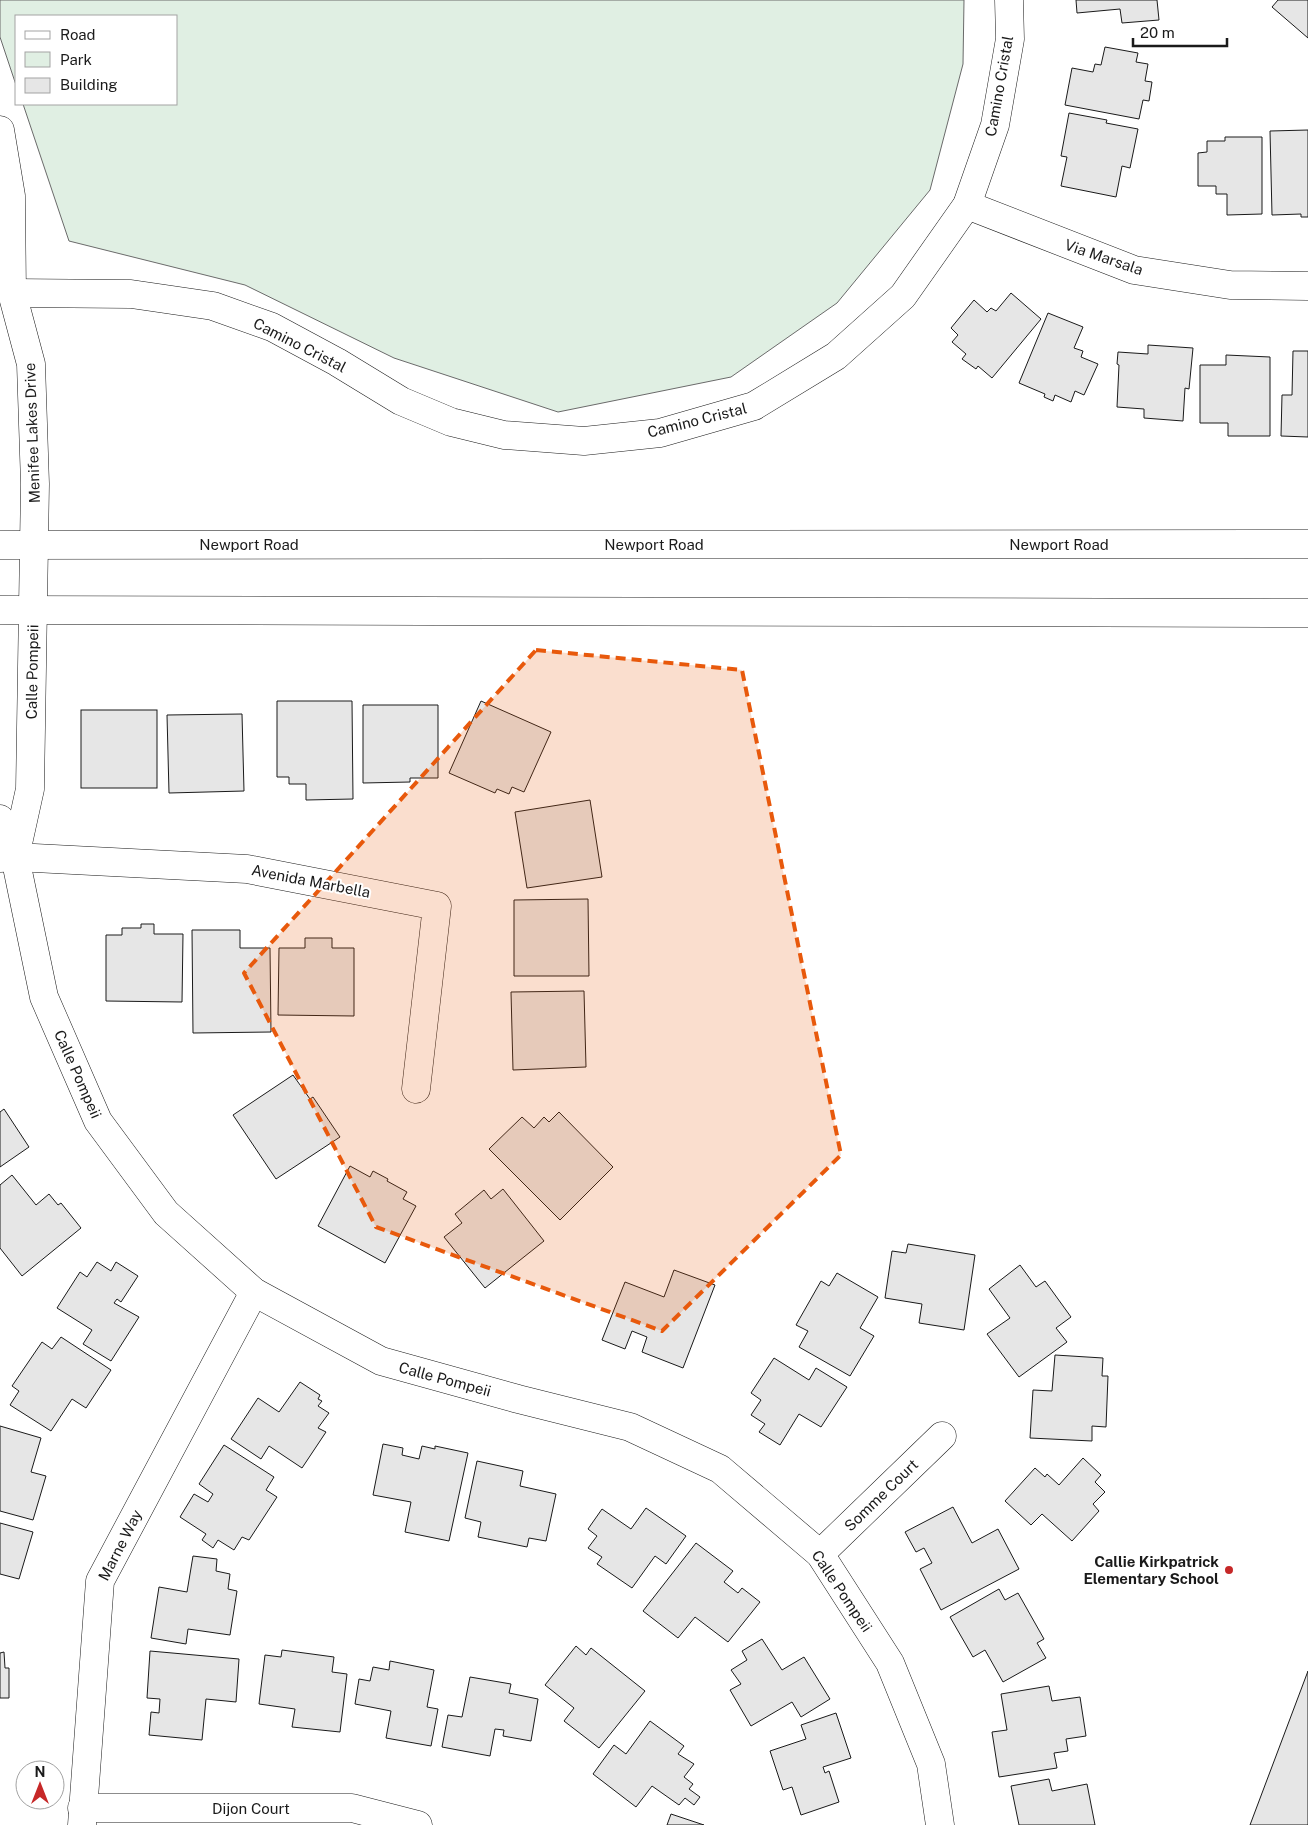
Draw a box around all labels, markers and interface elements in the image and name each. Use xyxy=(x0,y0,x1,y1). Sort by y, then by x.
legend xyxy=(15,15,178,105)
scale bar xyxy=(1133,15,1227,47)
text: 20 m xyxy=(1140,24,1175,41)
text: Road xyxy=(60,26,96,43)
street label: Camino Cristal xyxy=(982,34,1016,138)
text: Park xyxy=(60,51,92,68)
text: Building xyxy=(60,76,118,93)
street label: Via Marsala xyxy=(1063,236,1145,278)
street label: Camino Cristal xyxy=(251,314,349,376)
street label: Menifee Lakes Drive xyxy=(21,362,43,504)
street label: Camino Cristal xyxy=(645,399,749,441)
street label: Newport Road xyxy=(199,536,299,553)
street label: Newport Road xyxy=(604,536,704,553)
street label: Newport Road xyxy=(1009,536,1109,553)
street label: Calle Pompeii xyxy=(23,624,41,720)
street label: Avenida Marbella xyxy=(250,861,372,901)
street label: Calle Pompeii xyxy=(51,1027,105,1121)
street label: Calle Pompeii xyxy=(397,1359,493,1399)
street label: Somme Court xyxy=(841,1456,921,1534)
street label: Marne Way xyxy=(95,1507,145,1583)
street label: Calle Pompeii xyxy=(808,1547,876,1635)
place label: Callie Kirkpatrick Elementary School xyxy=(1083,1553,1219,1587)
marker: Callie Kirkpatrick Elementary School xyxy=(1223,1564,1235,1576)
north arrow xyxy=(15,1760,65,1810)
text: N xyxy=(35,1764,45,1780)
street label: Dijon Court xyxy=(212,1800,290,1817)

